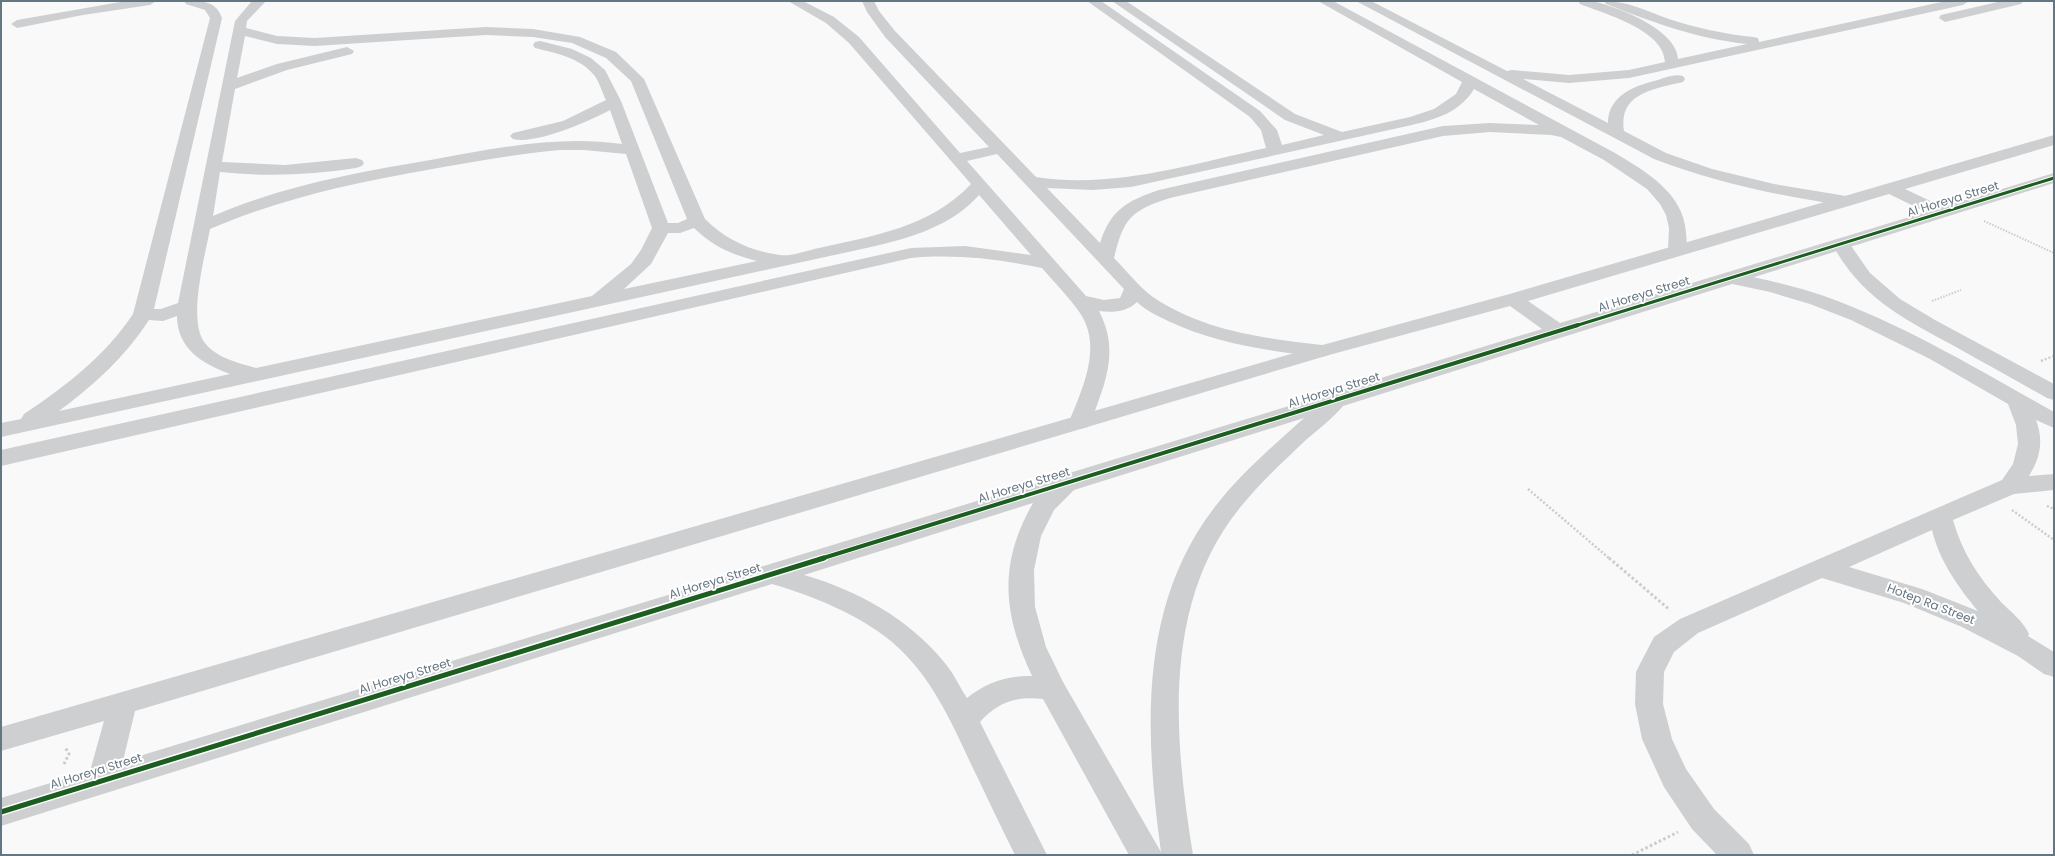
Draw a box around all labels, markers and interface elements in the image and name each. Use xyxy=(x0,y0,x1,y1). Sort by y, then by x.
street label: Al Horeya Street xyxy=(1905,176,2001,221)
street label: Al Horeya Street xyxy=(1596,271,1692,316)
street label: Al Horeya Street xyxy=(1286,367,1382,412)
street label: Al Horeya Street xyxy=(976,462,1072,507)
street label: Al Horeya Street xyxy=(667,558,763,603)
street label: Hotep Ra Street xyxy=(1885,579,1978,628)
street label: Al Horeya Street xyxy=(357,653,453,698)
street label: Al Horeya Street xyxy=(48,748,144,793)

